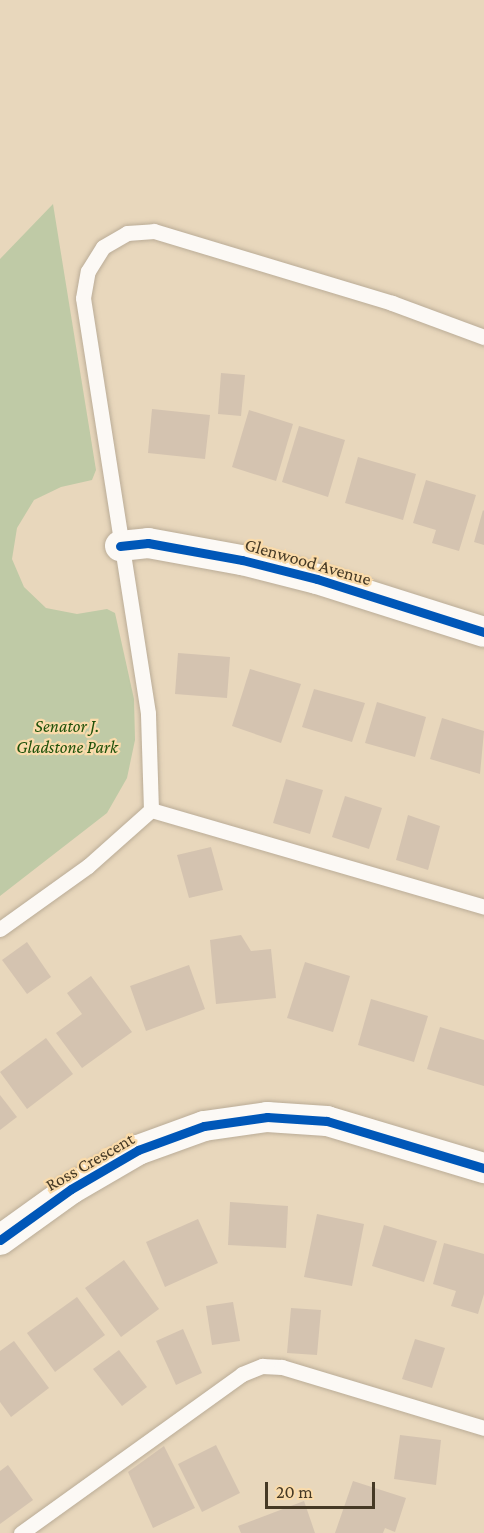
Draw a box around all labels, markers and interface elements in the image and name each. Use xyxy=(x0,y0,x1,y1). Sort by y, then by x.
street label: Glenwood Avenue xyxy=(242,534,374,590)
park label: Senator J. Gladstone Park xyxy=(16,716,118,758)
street label: Ross Crescent xyxy=(42,1128,138,1196)
scale bar xyxy=(268,1470,378,1508)
text: 20 m xyxy=(276,1482,313,1502)

